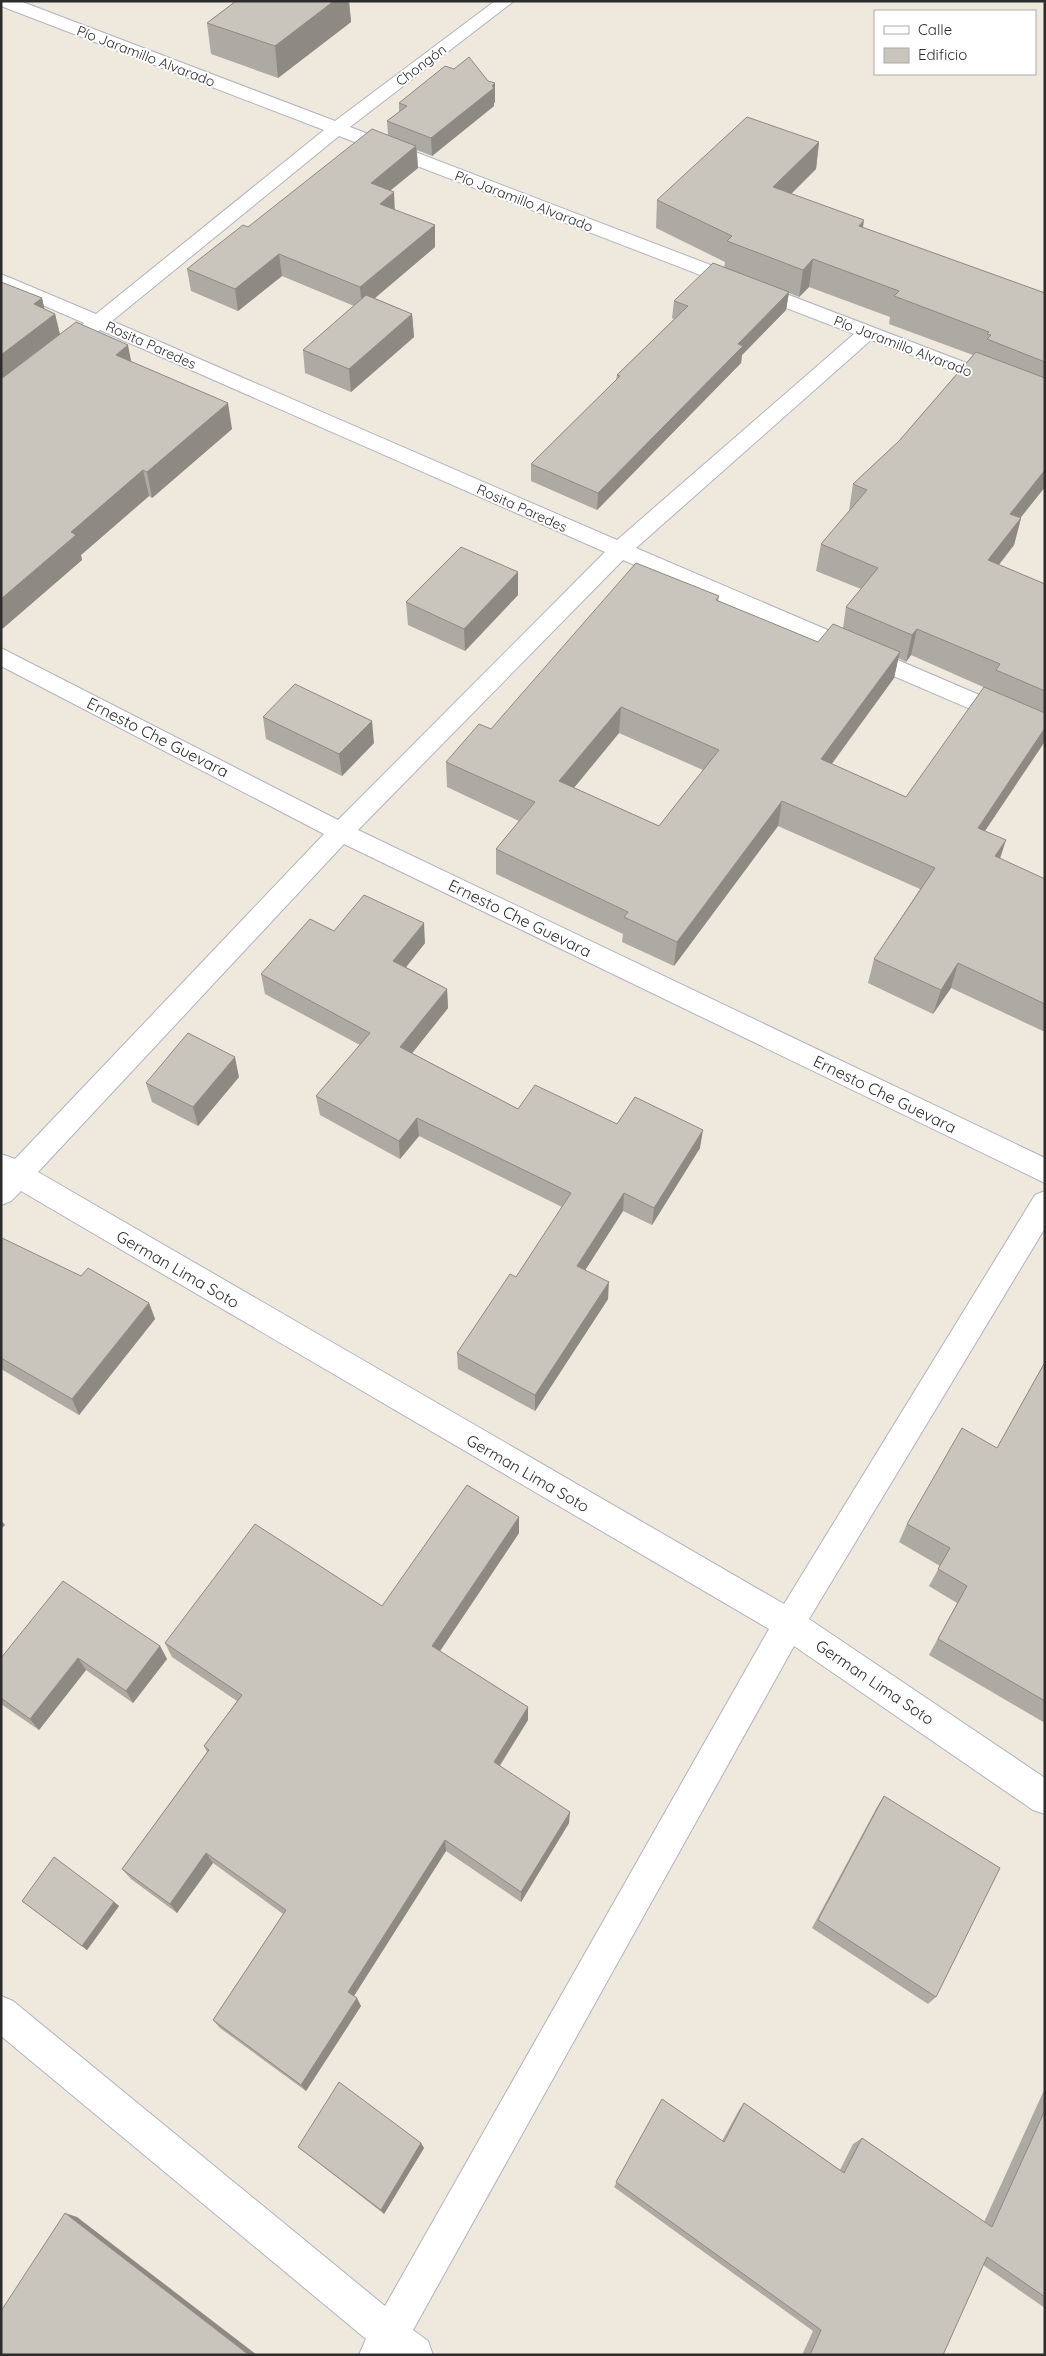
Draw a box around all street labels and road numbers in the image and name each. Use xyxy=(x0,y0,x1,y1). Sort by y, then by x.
street label: Pío Jaramillo Alvarado xyxy=(74,21,218,91)
street label: Chongón xyxy=(392,40,450,90)
street label: Pío Jaramillo Alvarado xyxy=(452,166,596,236)
street label: Pío Jaramillo Alvarado xyxy=(831,311,975,381)
street label: Rosita Paredes xyxy=(103,317,199,373)
street label: Rosita Paredes xyxy=(474,480,570,536)
street label: Ernesto Che Guevara xyxy=(84,693,232,781)
street label: Ernesto Che Guevara xyxy=(445,875,595,961)
street label: Ernesto Che Guevara xyxy=(810,1051,960,1137)
street label: German Lima Soto xyxy=(113,1226,243,1312)
street label: German Lima Soto xyxy=(463,1430,593,1516)
street label: German Lima Soto xyxy=(812,1635,938,1729)

